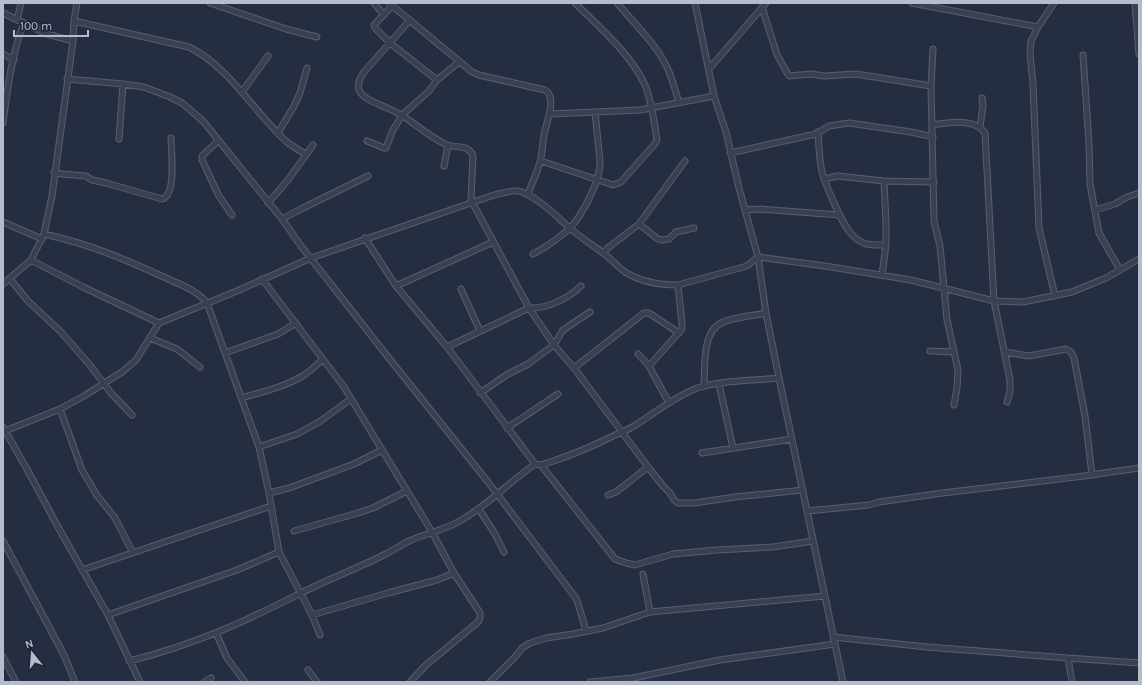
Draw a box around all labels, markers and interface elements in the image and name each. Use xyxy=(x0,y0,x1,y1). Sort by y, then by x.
scale bar xyxy=(14,12,88,38)
text: 100 m xyxy=(20,19,52,33)
north arrow xyxy=(12,633,52,673)
text: N xyxy=(24,637,35,651)

